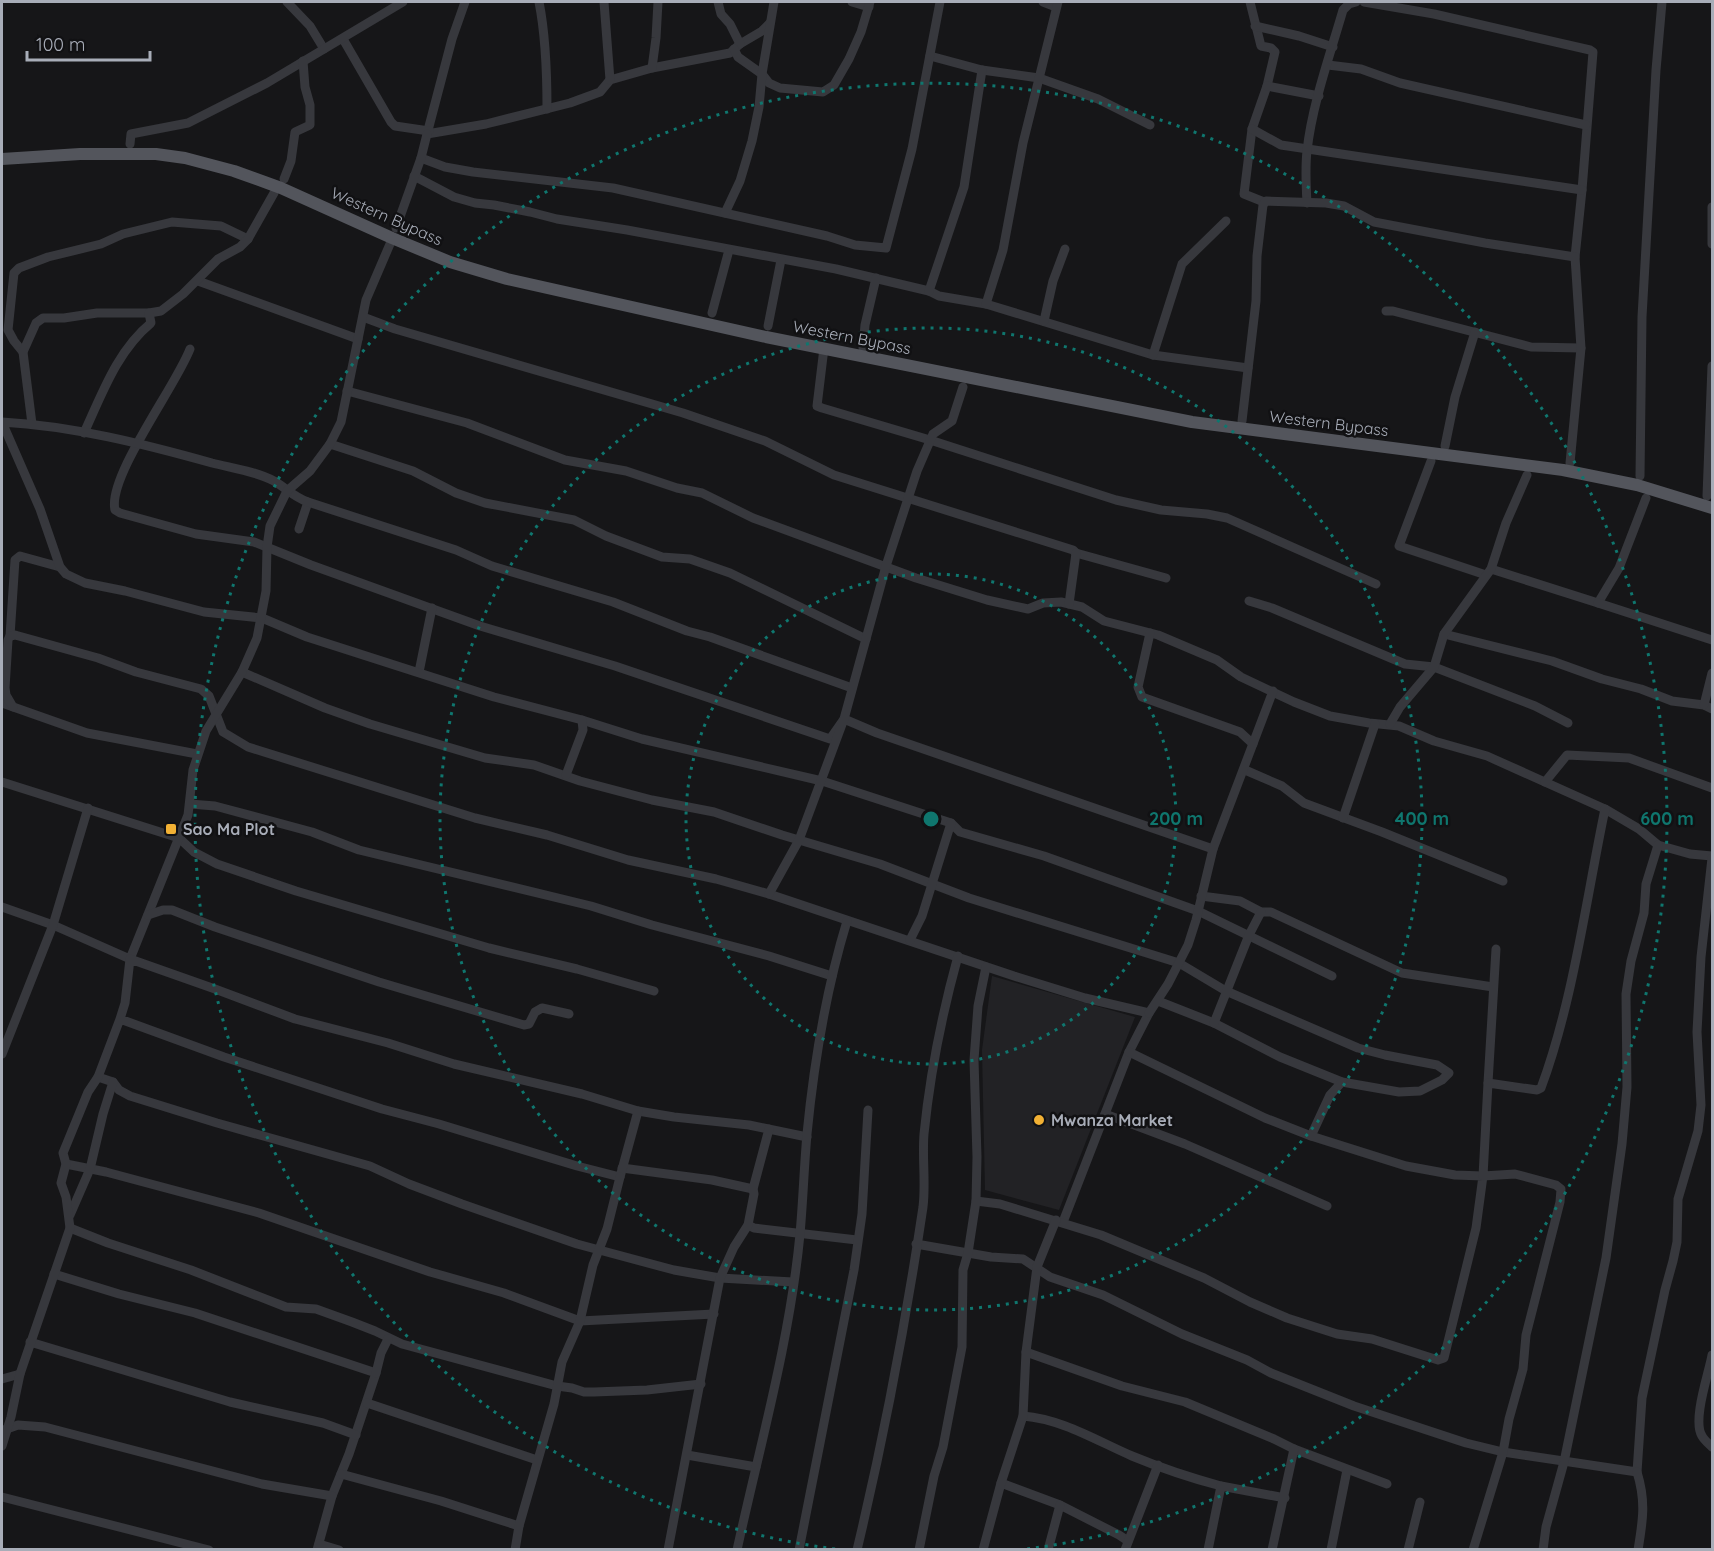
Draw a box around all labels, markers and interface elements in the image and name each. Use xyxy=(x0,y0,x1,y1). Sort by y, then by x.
scale bar xyxy=(27,24,150,62)
text: 100 m xyxy=(36,33,85,56)
street label: Western Bypass xyxy=(328,182,446,250)
street label: Western Bypass xyxy=(791,316,913,358)
street label: Western Bypass xyxy=(1268,406,1390,440)
text: 200 m xyxy=(1149,807,1203,830)
text: 400 m xyxy=(1395,807,1449,830)
text: 600 m xyxy=(1640,807,1694,830)
centre of rings xyxy=(921,809,941,829)
place label: Sao Ma Plot xyxy=(183,819,275,839)
marker: Sao Ma Plot xyxy=(164,822,178,836)
place label: Mwanza Market xyxy=(1051,1110,1173,1130)
marker: Mwanza Market xyxy=(1032,1113,1046,1127)

